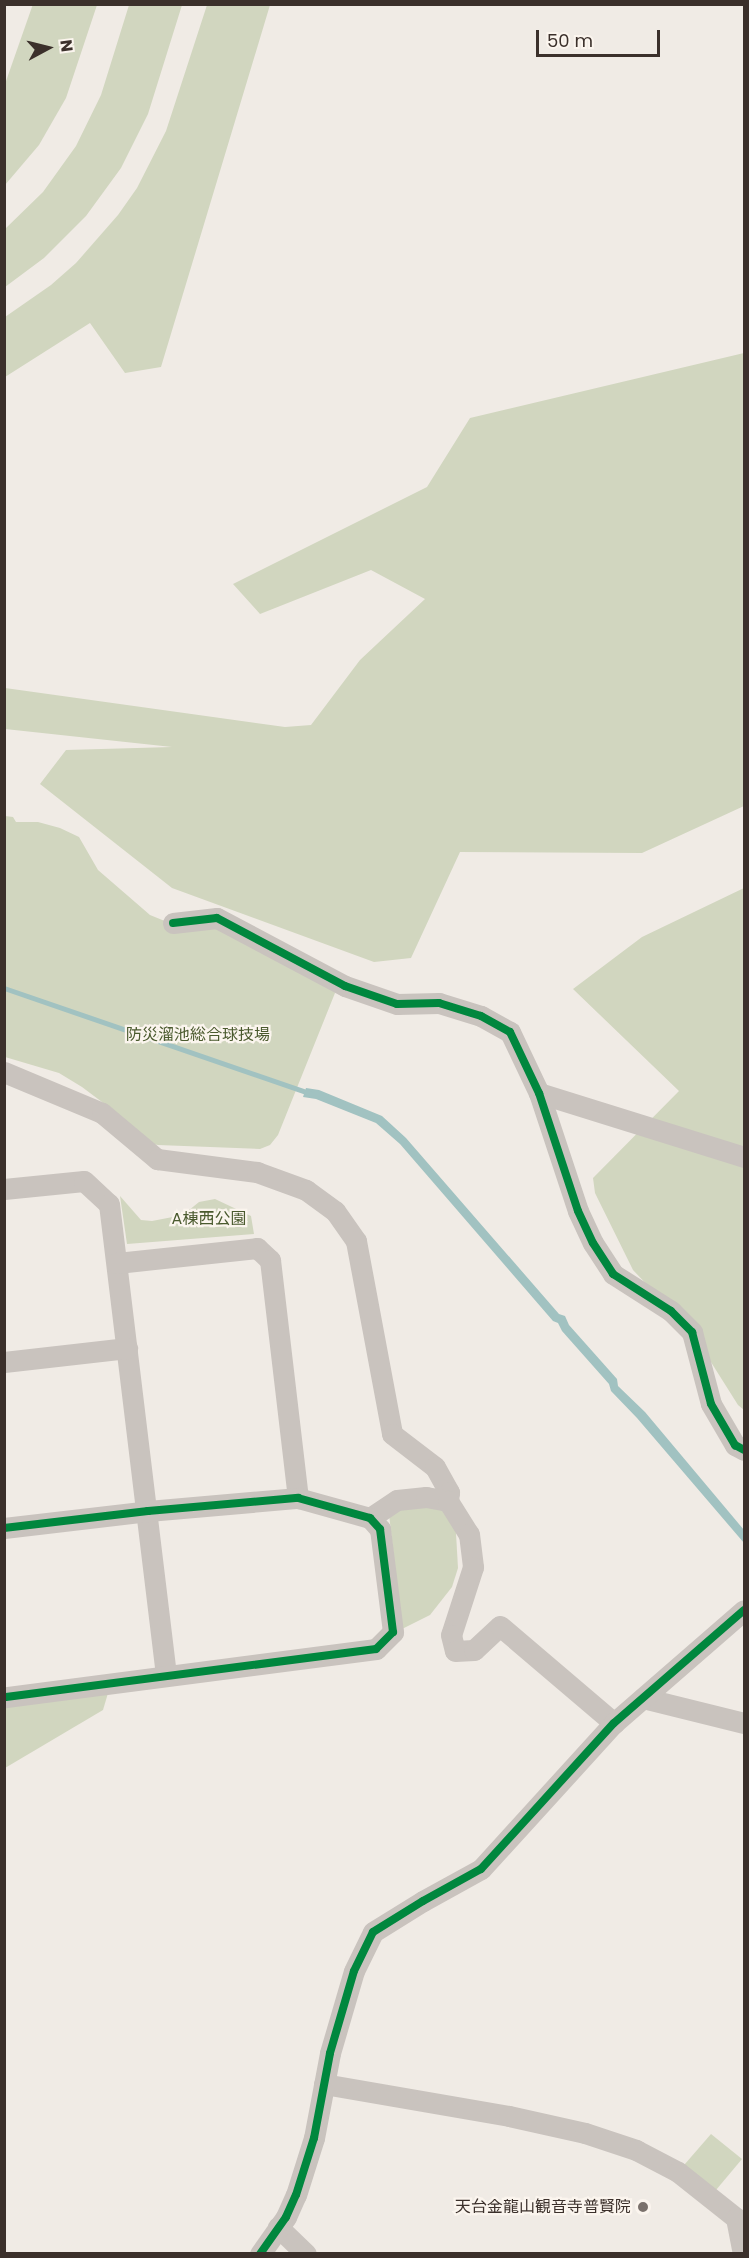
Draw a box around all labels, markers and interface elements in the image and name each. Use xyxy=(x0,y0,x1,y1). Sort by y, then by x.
north arrow xyxy=(18,18,78,78)
scale bar xyxy=(539,18,664,56)
text: 50 m xyxy=(547,28,593,53)
text: N xyxy=(54,38,79,53)
park label: 防災溜池総合球技場 xyxy=(126,1025,270,1045)
park label: A棟西公園 xyxy=(172,1209,246,1229)
place label: 天台金龍山観音寺普賢院 xyxy=(455,2197,631,2217)
marker: 天台金龍山観音寺普賢院 xyxy=(636,2200,650,2214)

